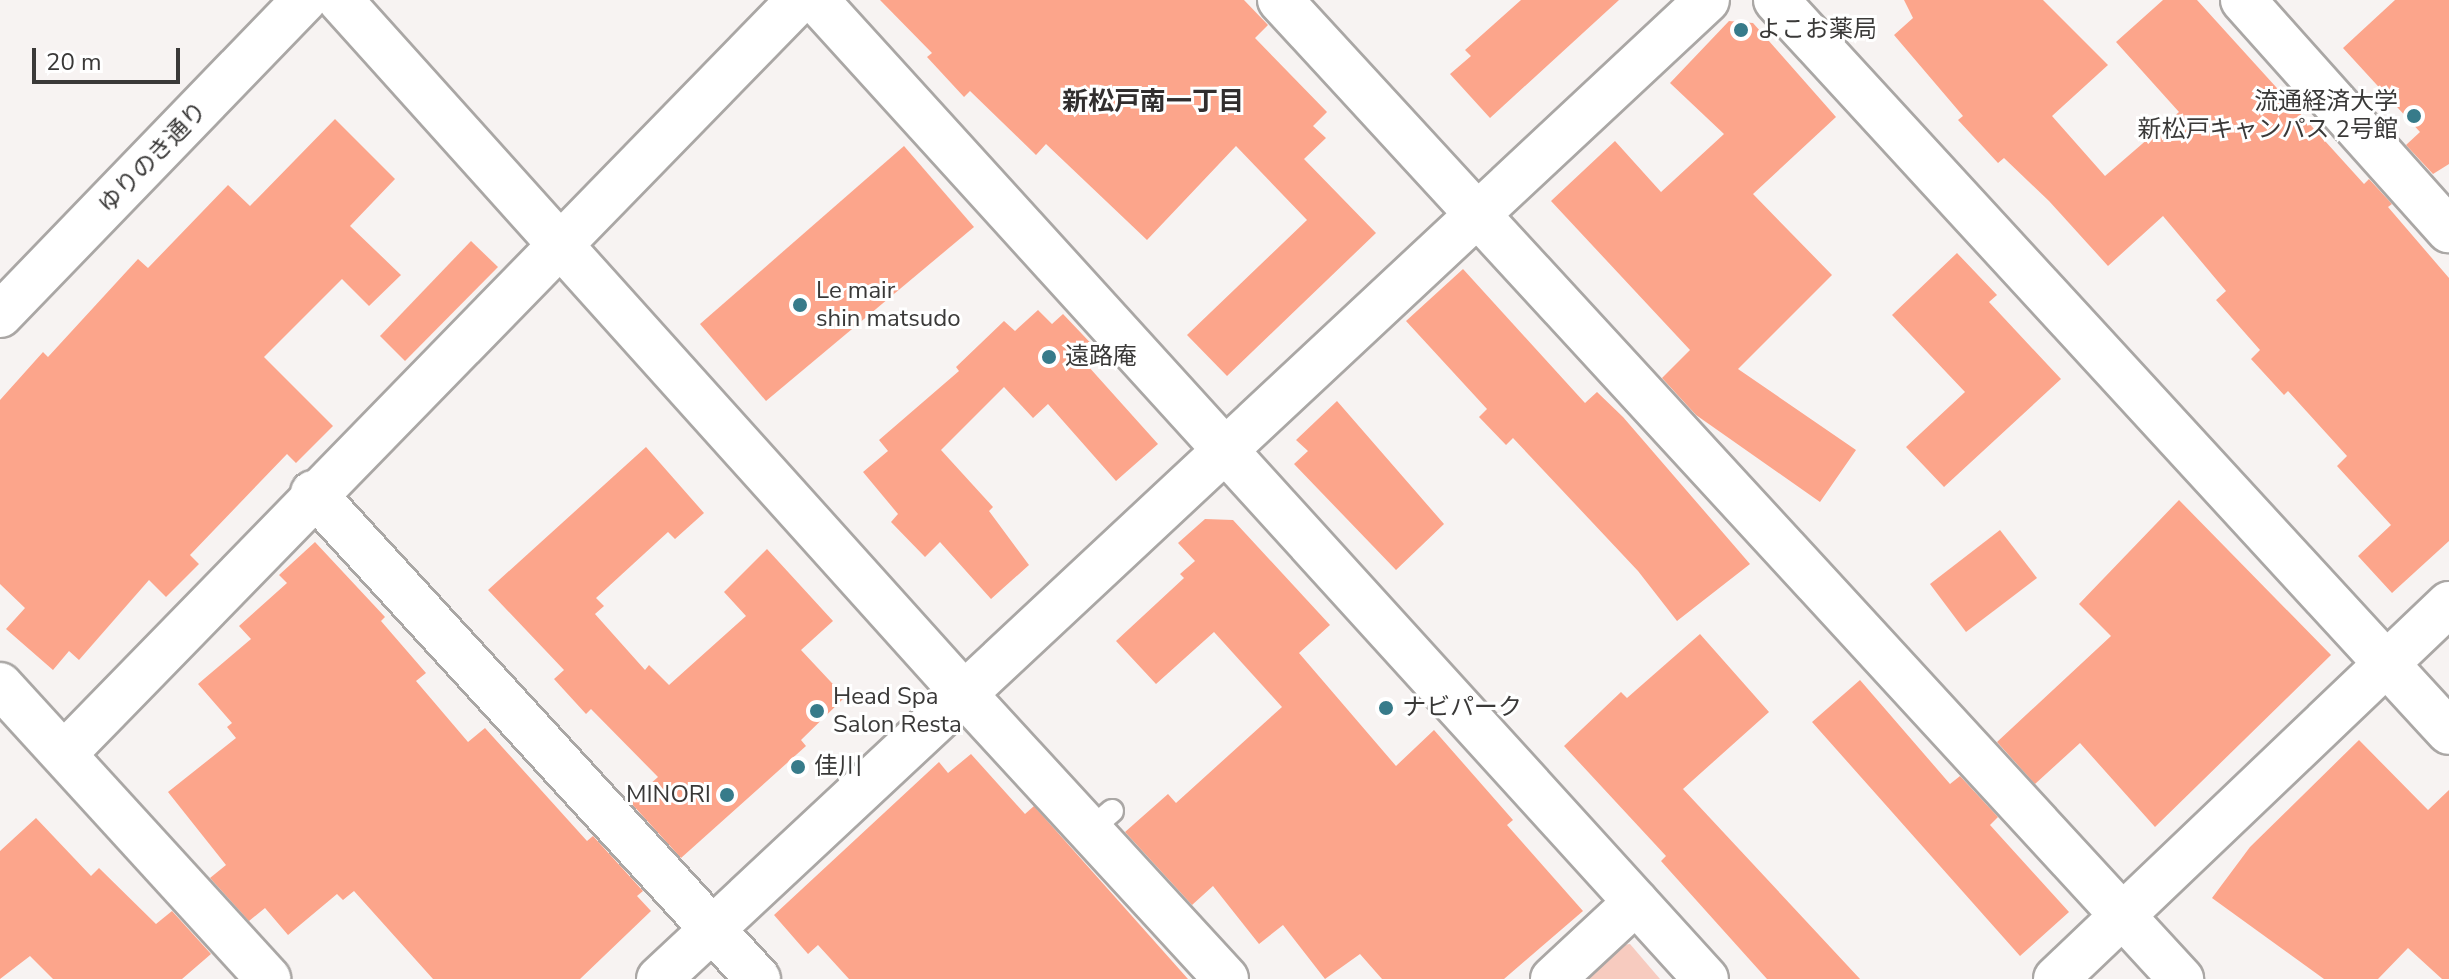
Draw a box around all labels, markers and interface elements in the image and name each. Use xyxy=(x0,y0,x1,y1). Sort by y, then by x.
place label: よこお薬局 xyxy=(1757,16,1877,44)
marker: よこお薬局 xyxy=(1732,21,1750,39)
scale bar xyxy=(36,32,184,82)
text: 20 m xyxy=(46,46,102,78)
district label: 新松戸南一丁目 xyxy=(1062,86,1244,118)
place label: 流通経済大学 新松戸キャンパス 2号館 xyxy=(2137,88,2398,144)
street label: ゆりのき通り xyxy=(93,96,213,220)
marker: 流通経済大学 新松戸キャンパス 2号館 xyxy=(2405,107,2423,125)
place label: Le mair shin matsudo xyxy=(816,277,961,333)
marker: Le mair shin matsudo xyxy=(791,296,809,314)
place label: 遠路庵 xyxy=(1065,343,1137,371)
marker: 遠路庵 xyxy=(1040,348,1058,366)
place label: Head Spa Salon Resta xyxy=(833,683,962,739)
place label: ナビパーク xyxy=(1402,694,1522,722)
marker: ナビパーク xyxy=(1377,699,1395,717)
marker: Head Spa Salon Resta xyxy=(808,702,826,720)
place label: 佳川 xyxy=(814,753,862,781)
marker: 佳川 xyxy=(789,758,807,776)
place label: MINORI xyxy=(626,781,711,809)
marker: MINORI xyxy=(718,786,736,804)

